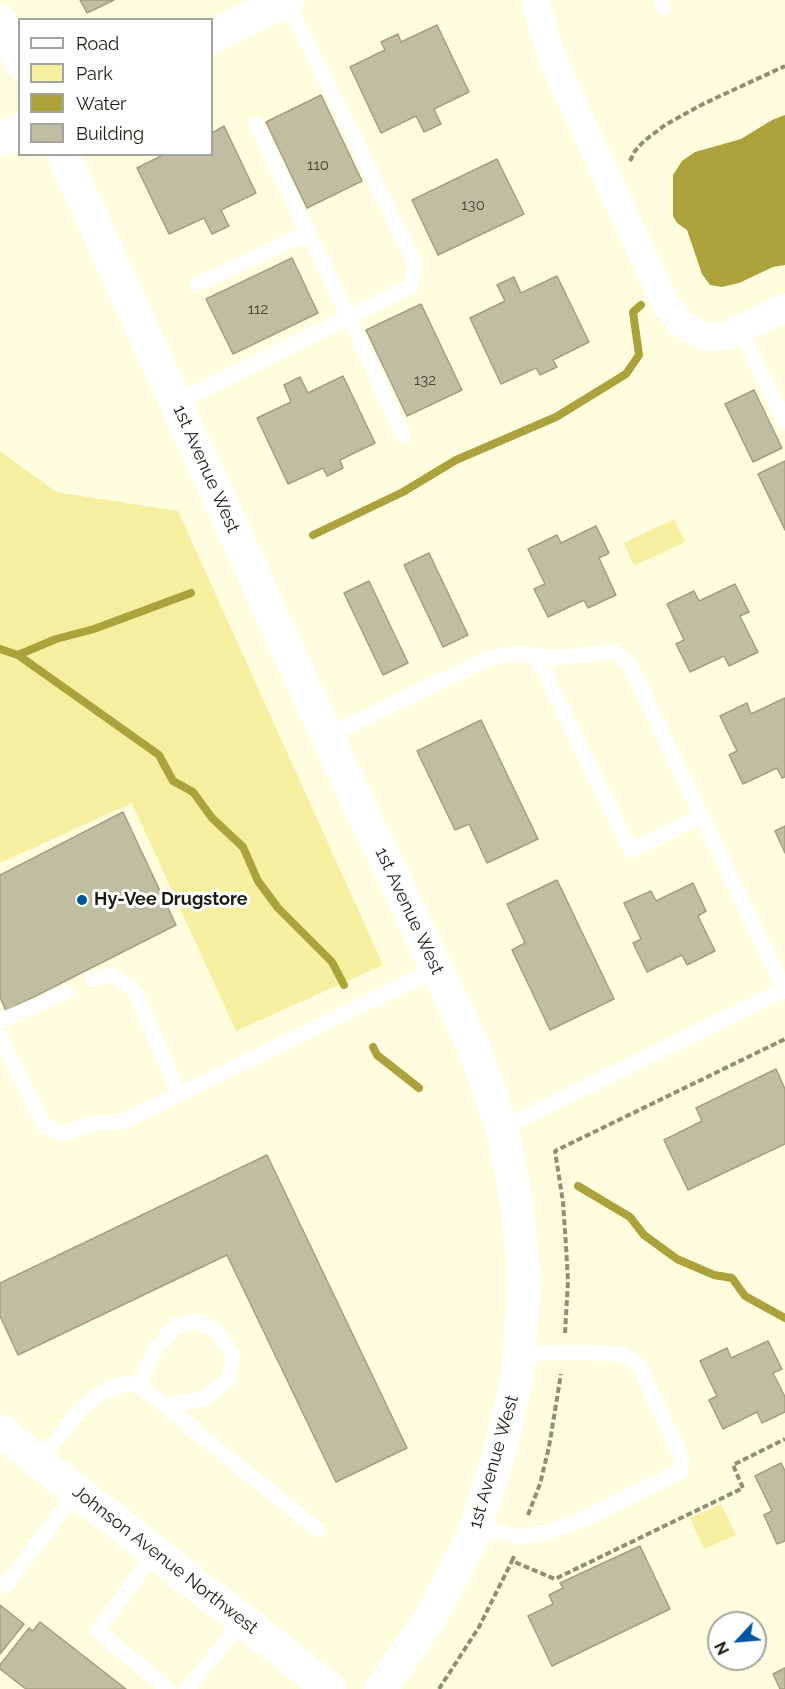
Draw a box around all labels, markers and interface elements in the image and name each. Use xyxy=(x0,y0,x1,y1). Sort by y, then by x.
legend xyxy=(18,18,213,156)
text: Road xyxy=(76,33,119,54)
text: Park xyxy=(76,63,113,84)
text: Water xyxy=(76,93,126,114)
text: Building xyxy=(76,123,144,144)
house number: 110 xyxy=(307,156,329,174)
house number: 130 xyxy=(461,196,485,214)
house number: 112 xyxy=(248,300,268,318)
house number: 132 xyxy=(414,371,436,389)
street label: 1st Avenue West xyxy=(168,402,244,536)
street label: 1st Avenue West xyxy=(370,844,448,978)
place label: Hy-Vee Drugstore xyxy=(94,889,248,911)
marker: Hy-Vee Drugstore xyxy=(75,893,89,907)
street label: 1st Avenue West xyxy=(465,1393,523,1531)
street label: Johnson Avenue Northwest xyxy=(68,1481,262,1639)
north arrow xyxy=(707,1611,767,1671)
text: N xyxy=(711,1639,733,1658)

